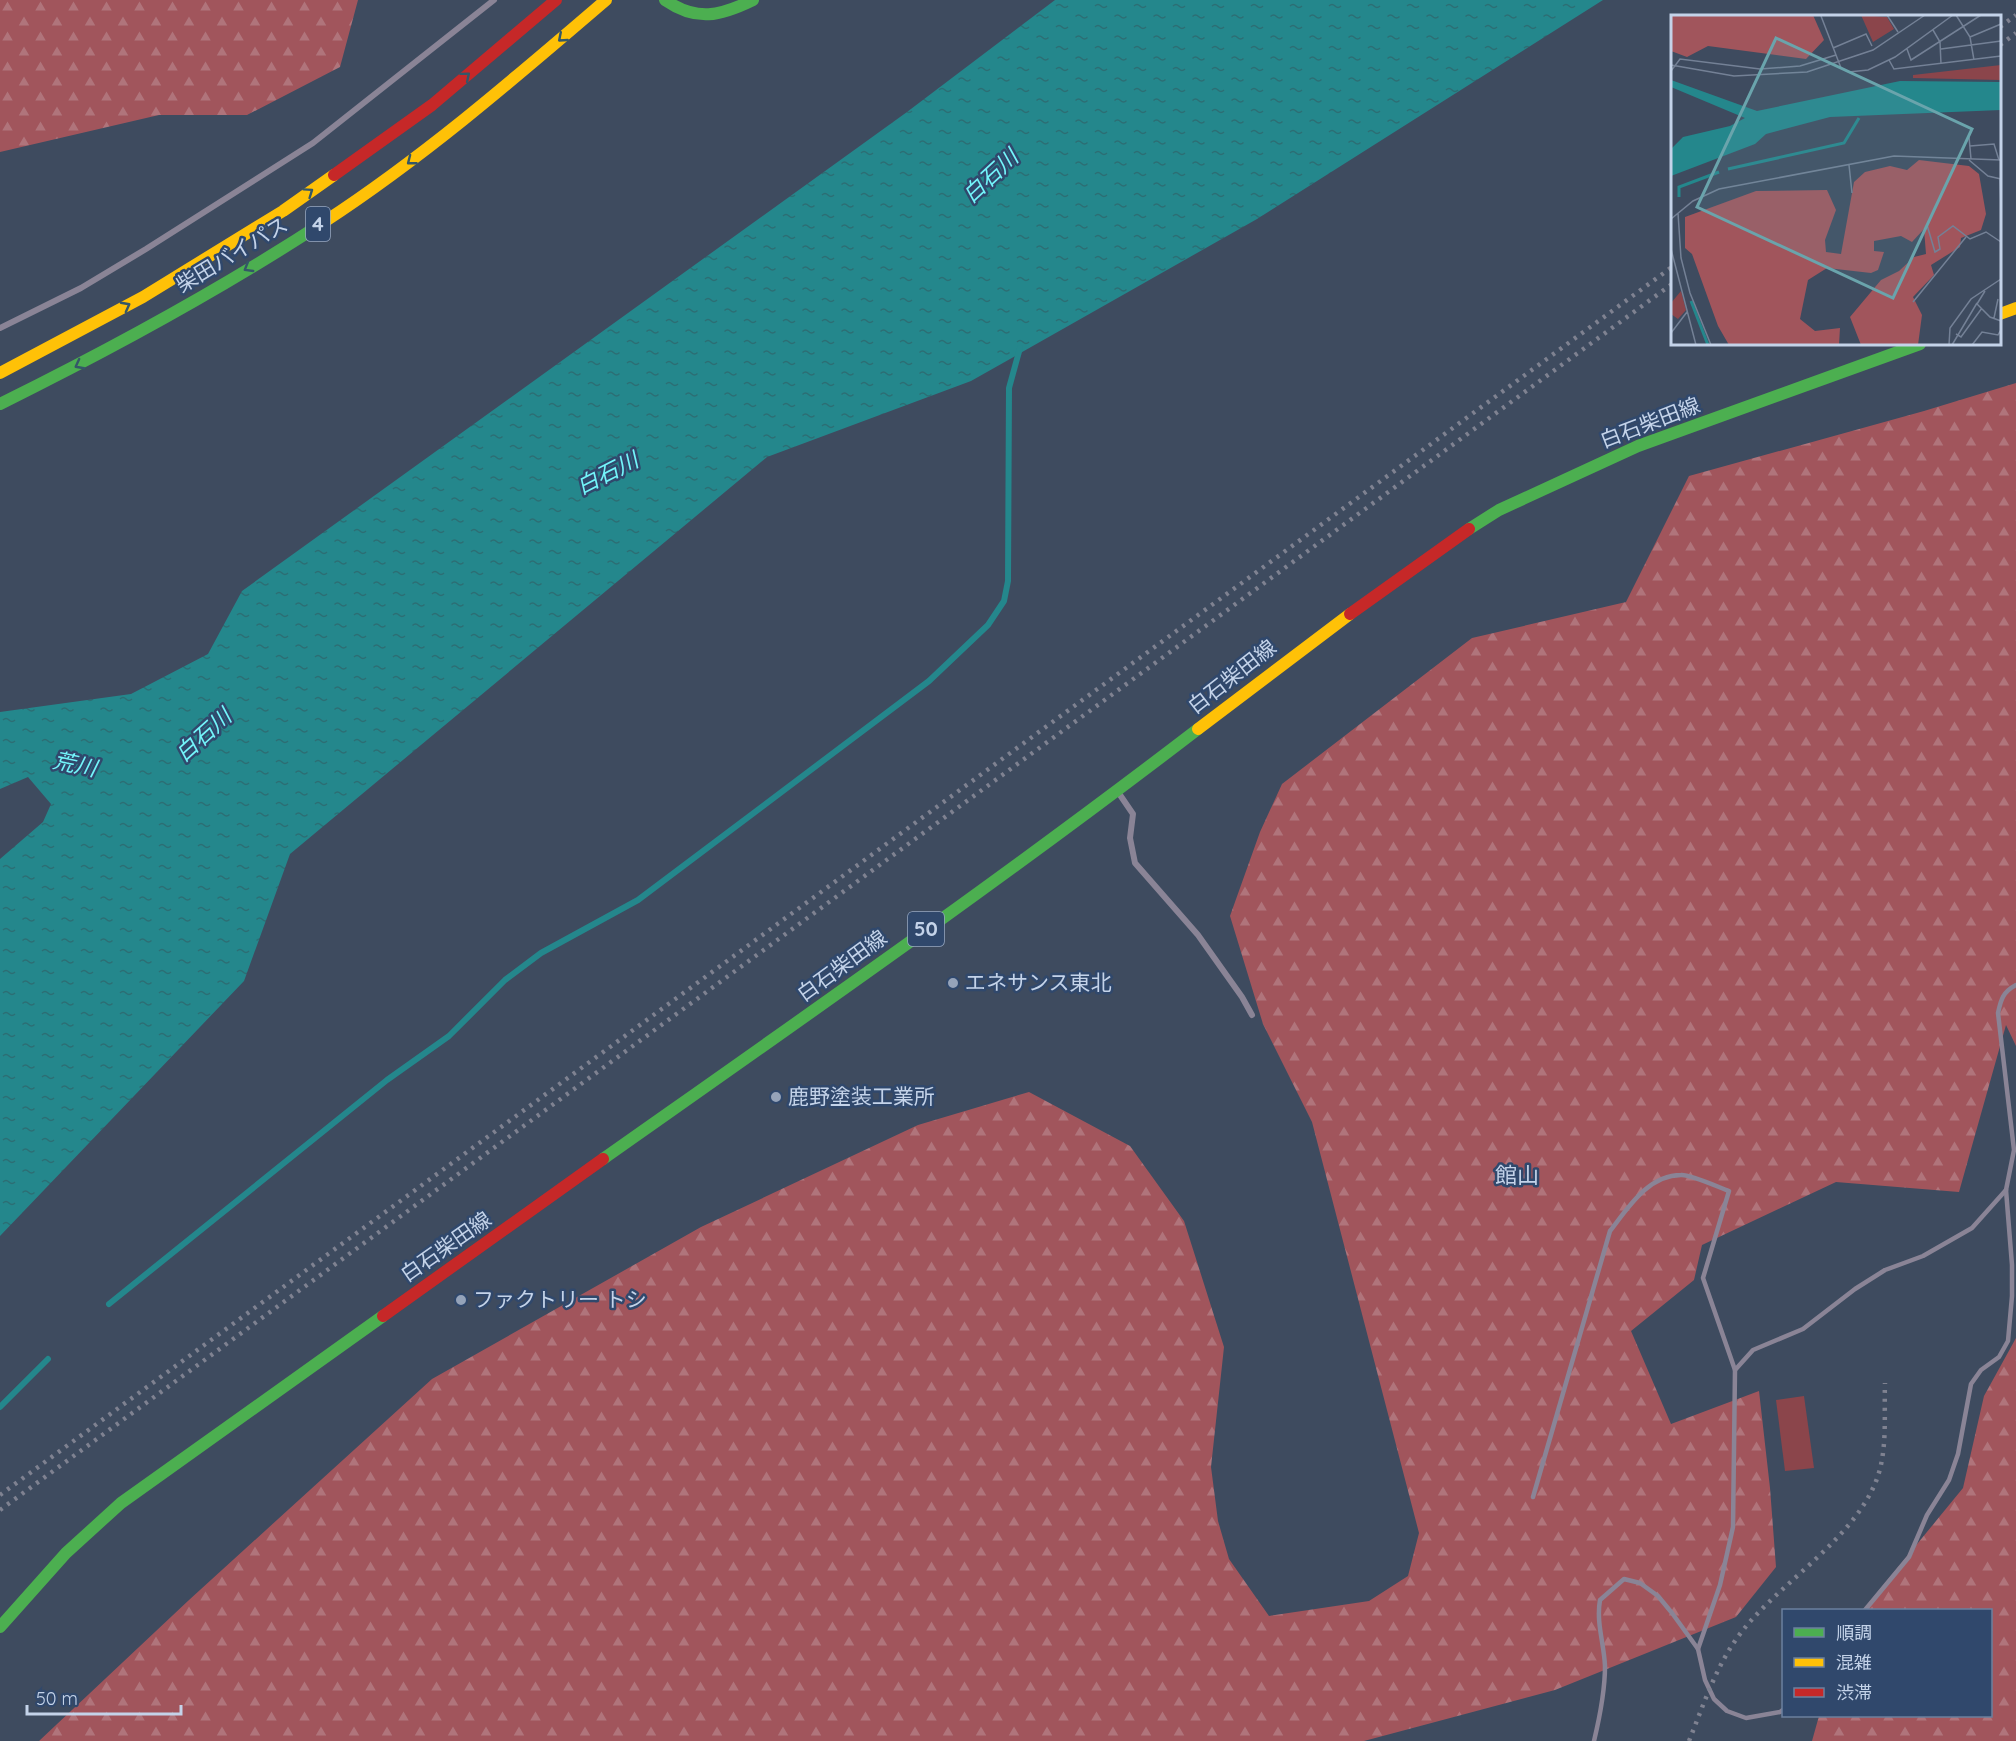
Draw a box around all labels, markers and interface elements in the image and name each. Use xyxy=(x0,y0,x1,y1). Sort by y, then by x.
inset map xyxy=(1671,15,2001,345)
one-way arrow xyxy=(558,31,569,42)
one-way arrow xyxy=(459,72,470,83)
water label: 白石川 xyxy=(956,142,1025,209)
one-way arrow xyxy=(407,154,418,165)
one-way arrow xyxy=(303,188,314,199)
road number: 4 xyxy=(306,207,330,241)
street label: 柴田バイパス xyxy=(171,211,292,298)
one-way arrow xyxy=(244,261,254,273)
one-way arrow xyxy=(120,302,130,313)
one-way arrow xyxy=(75,358,85,369)
street label: 白石柴田線 xyxy=(1596,391,1703,453)
water label: 白石川 xyxy=(571,445,645,500)
street label: 白石柴田線 xyxy=(1182,634,1281,719)
water label: 白石川 xyxy=(169,701,238,767)
water label: 荒川 xyxy=(51,746,101,783)
road number: 50 xyxy=(908,912,944,946)
street label: 白石柴田線 xyxy=(791,924,892,1007)
place label: エネサンス東北 xyxy=(965,969,1112,995)
marker: エネサンス東北 xyxy=(946,976,960,990)
place label: 鹿野塗装工業所 xyxy=(788,1083,935,1109)
marker: 鹿野塗装工業所 xyxy=(769,1090,783,1104)
district label: 館山 xyxy=(1495,1161,1539,1189)
street label: 白石柴田線 xyxy=(395,1205,496,1287)
place label: ファクトリー トシ xyxy=(473,1286,647,1312)
marker: ファクトリー トシ xyxy=(454,1293,468,1307)
legend xyxy=(1782,1609,1992,1717)
text: 順調 xyxy=(1836,1621,1872,1644)
text: 混雑 xyxy=(1836,1651,1872,1674)
scale bar xyxy=(27,1678,182,1716)
text: 渋滞 xyxy=(1836,1681,1872,1704)
text: 50 m xyxy=(36,1687,78,1710)

